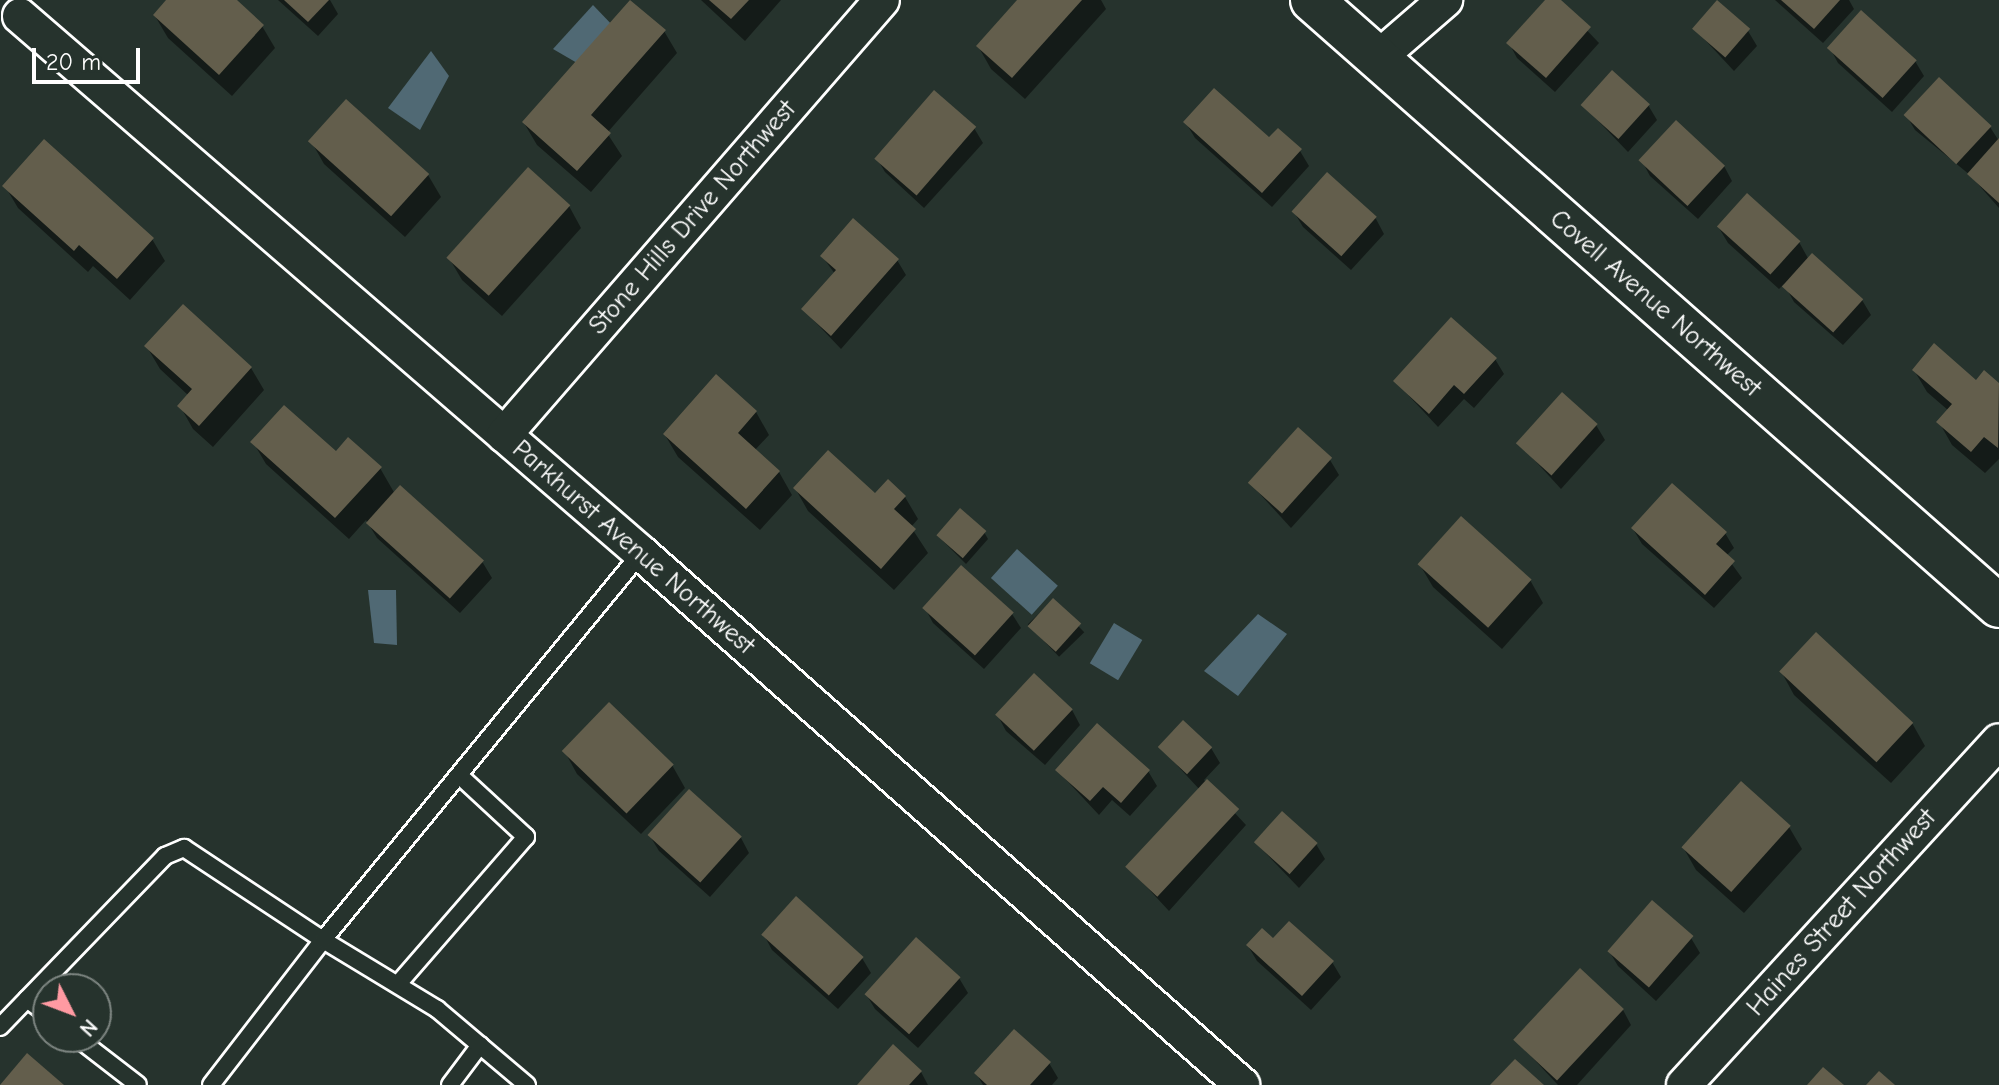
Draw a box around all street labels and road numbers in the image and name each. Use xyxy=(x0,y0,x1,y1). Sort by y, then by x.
street label: Stone Hills Drive Northwest xyxy=(583,95,803,341)
street label: Covell Avenue Northwest xyxy=(1543,204,1767,404)
street label: Parkhurst Avenue Northwest xyxy=(505,434,761,662)
street label: Haines Street Northwest xyxy=(1741,803,1943,1023)

